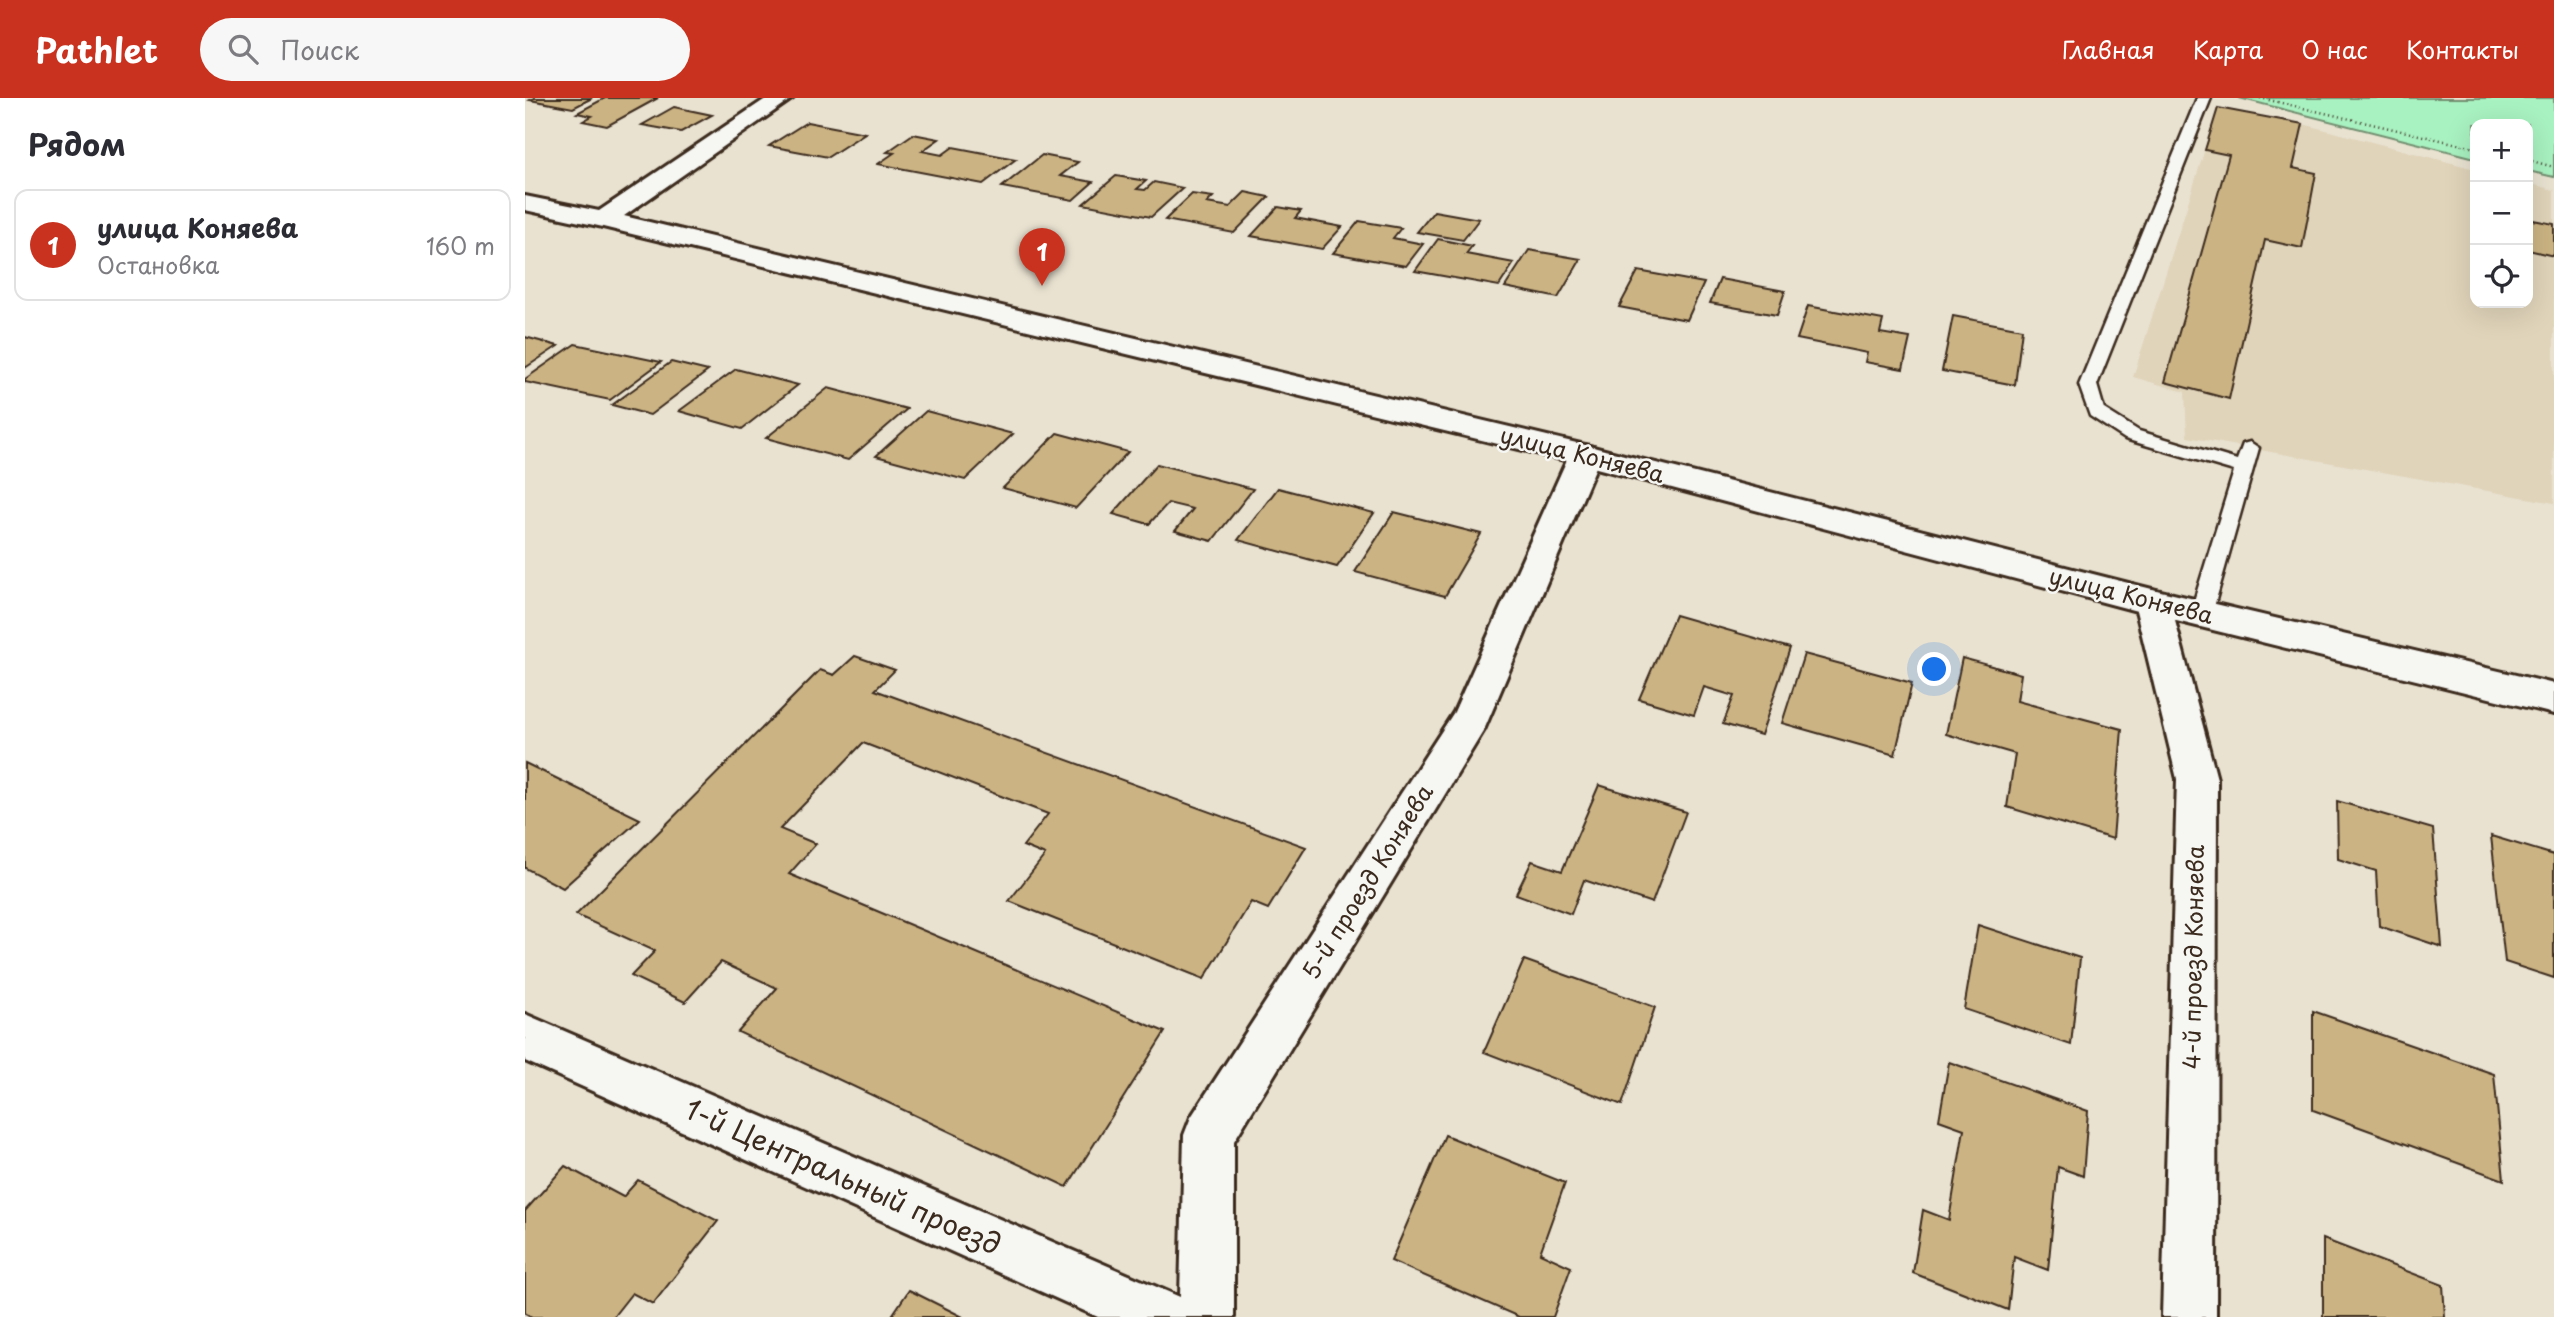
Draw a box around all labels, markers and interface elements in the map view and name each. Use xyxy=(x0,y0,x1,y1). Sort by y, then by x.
search box xyxy=(200,18,690,81)
text: Pathlet xyxy=(35,24,158,74)
icon: search xyxy=(224,30,262,68)
text: Поиск xyxy=(280,30,359,69)
text: Главная xyxy=(2062,31,2155,67)
text: Карта xyxy=(2193,31,2263,67)
text: О нас xyxy=(2301,31,2368,67)
text: Контакты xyxy=(2406,31,2519,67)
map controls xyxy=(2470,119,2533,308)
button: + xyxy=(2470,119,2533,182)
text: Рядом xyxy=(28,121,126,166)
button: − xyxy=(2470,182,2533,245)
text: улица Коняева xyxy=(97,208,298,247)
text: 1 xyxy=(48,228,59,263)
text: 160 m xyxy=(426,228,495,263)
pin: 1 xyxy=(1019,228,1065,286)
button: locate xyxy=(2470,245,2533,308)
text: Остановка xyxy=(97,247,219,282)
street label: улица Коняева xyxy=(1497,416,1669,491)
street label: улица Коняева xyxy=(2046,557,2218,632)
your location xyxy=(1917,652,1951,686)
street label: 5-й проезд Коняева xyxy=(1292,776,1441,986)
street label: 4-й проезд Коняева xyxy=(2173,844,2212,1070)
street label: 1-й Центральный проезд xyxy=(679,1086,1009,1265)

